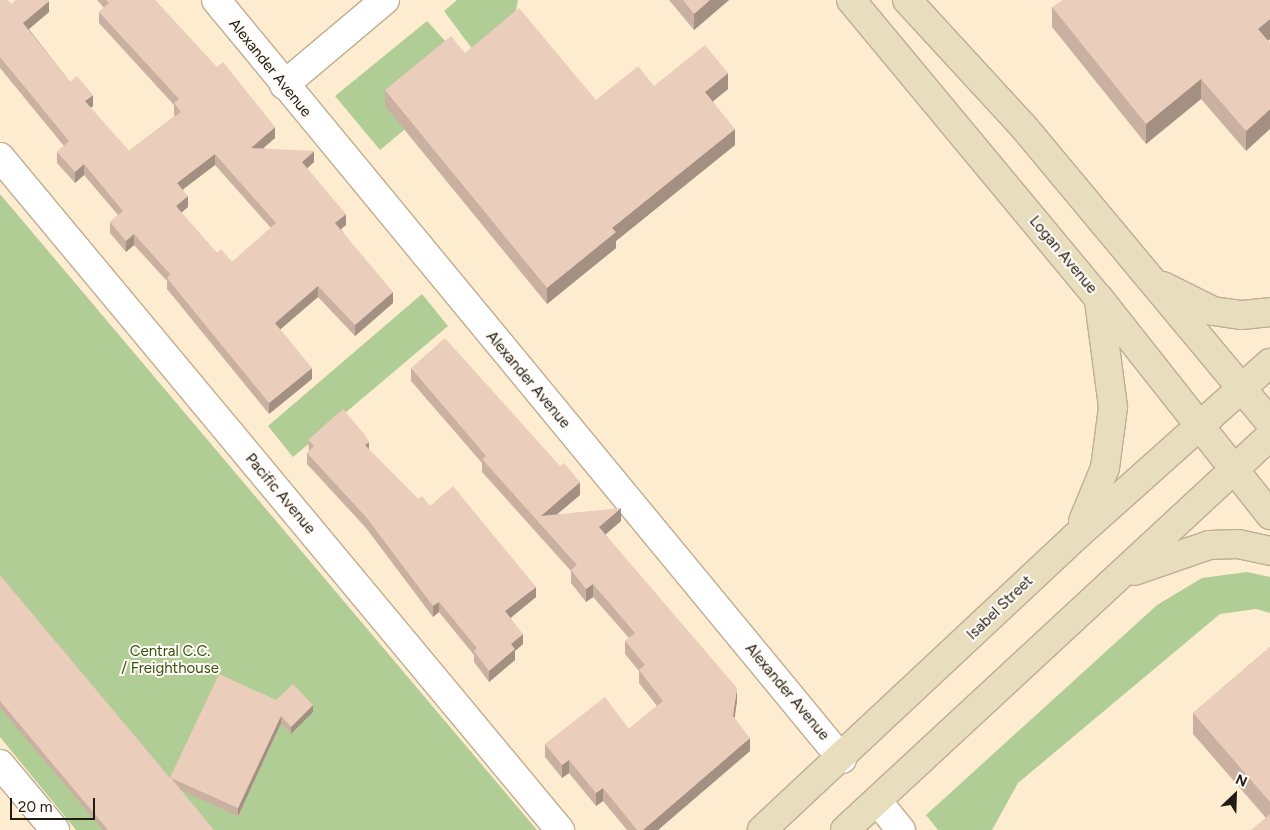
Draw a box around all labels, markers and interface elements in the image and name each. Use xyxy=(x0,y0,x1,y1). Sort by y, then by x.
street label: Alexander Avenue xyxy=(225,15,315,121)
street label: Logan Avenue xyxy=(1025,213,1101,297)
street label: Alexander Avenue xyxy=(482,328,574,432)
street label: Pacific Avenue xyxy=(241,450,319,538)
street label: Isabel Street xyxy=(963,572,1037,644)
street label: Alexander Avenue xyxy=(741,640,833,744)
park label: Central C.C. / Freighthouse xyxy=(121,642,219,677)
north arrow xyxy=(1210,770,1260,820)
text: N xyxy=(1233,771,1250,791)
scale bar xyxy=(12,788,98,820)
text: 20 m xyxy=(18,798,52,816)

